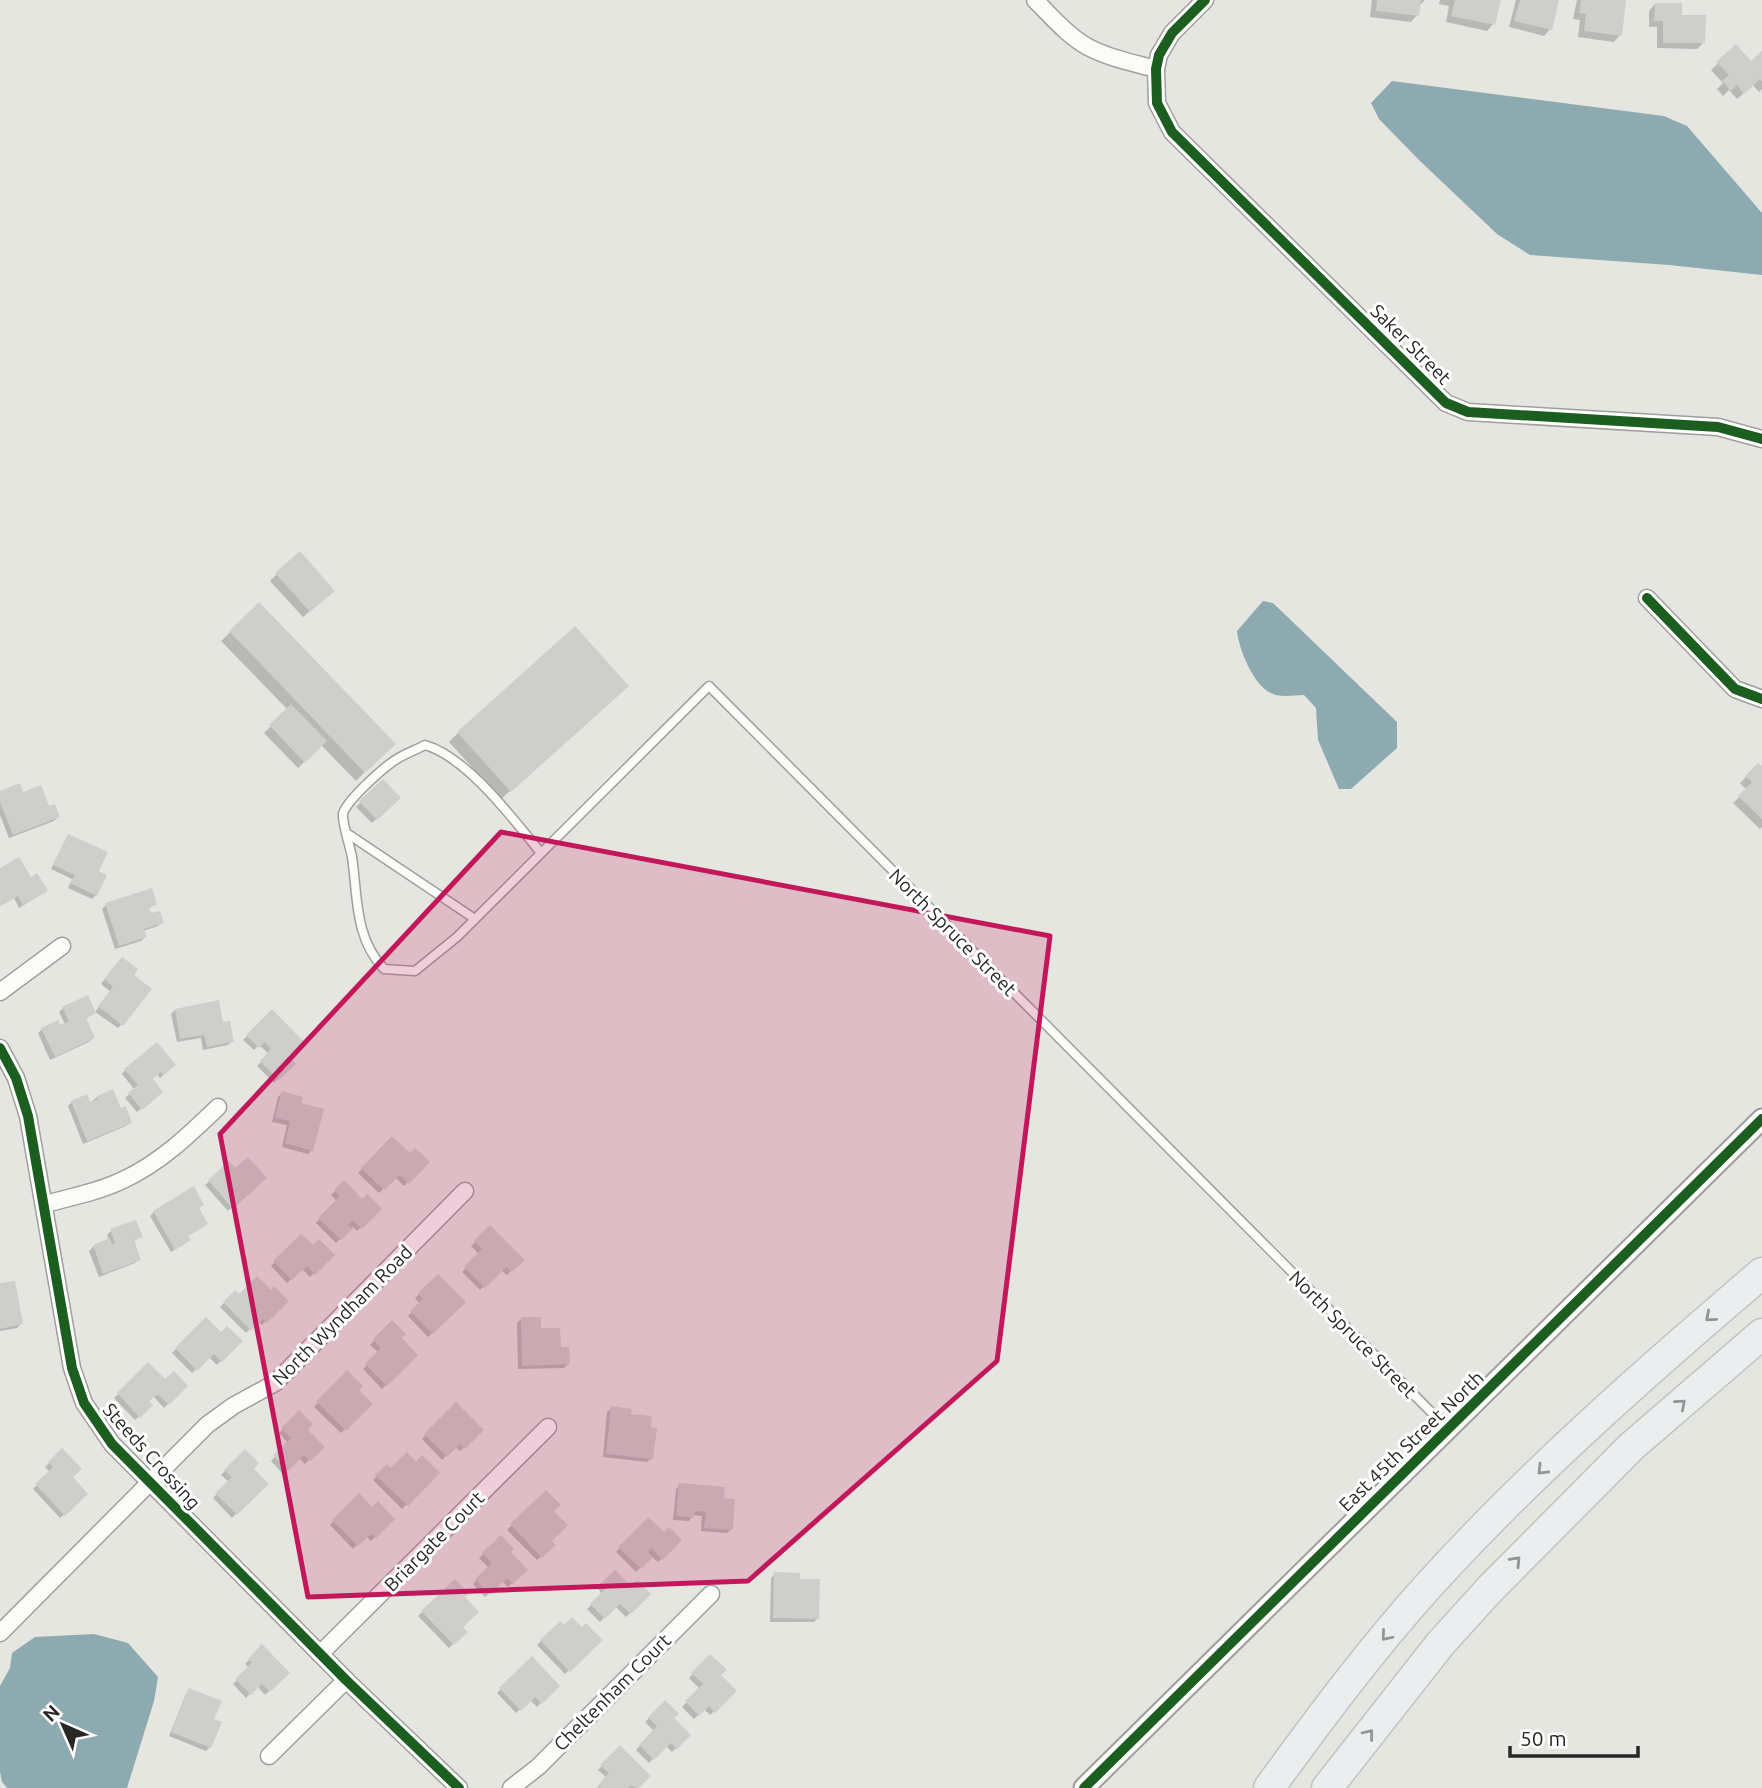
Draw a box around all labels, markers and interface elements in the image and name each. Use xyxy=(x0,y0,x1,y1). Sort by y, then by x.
street label: Saker Street xyxy=(1366,299,1456,389)
street label: North Spruce Street xyxy=(885,864,1021,1000)
street label: North Wyndham Road xyxy=(268,1241,416,1389)
street label: North Spruce Street xyxy=(1285,1266,1421,1402)
one-way arrow xyxy=(1706,1309,1719,1321)
street label: East 45th Street North xyxy=(1334,1366,1488,1516)
street label: Steeds Crossing xyxy=(99,1399,205,1513)
one-way arrow xyxy=(1673,1400,1686,1412)
one-way arrow xyxy=(1538,1462,1550,1474)
street label: Briargate Court xyxy=(380,1486,489,1595)
one-way arrow xyxy=(1508,1556,1521,1569)
one-way arrow xyxy=(1382,1627,1394,1640)
street label: Cheltenham Court xyxy=(549,1629,675,1755)
north arrow xyxy=(28,1690,98,1760)
text: N xyxy=(38,1700,64,1726)
scale bar xyxy=(1510,1714,1638,1758)
text: 50 m xyxy=(1520,1726,1567,1750)
one-way arrow xyxy=(1360,1729,1373,1741)

